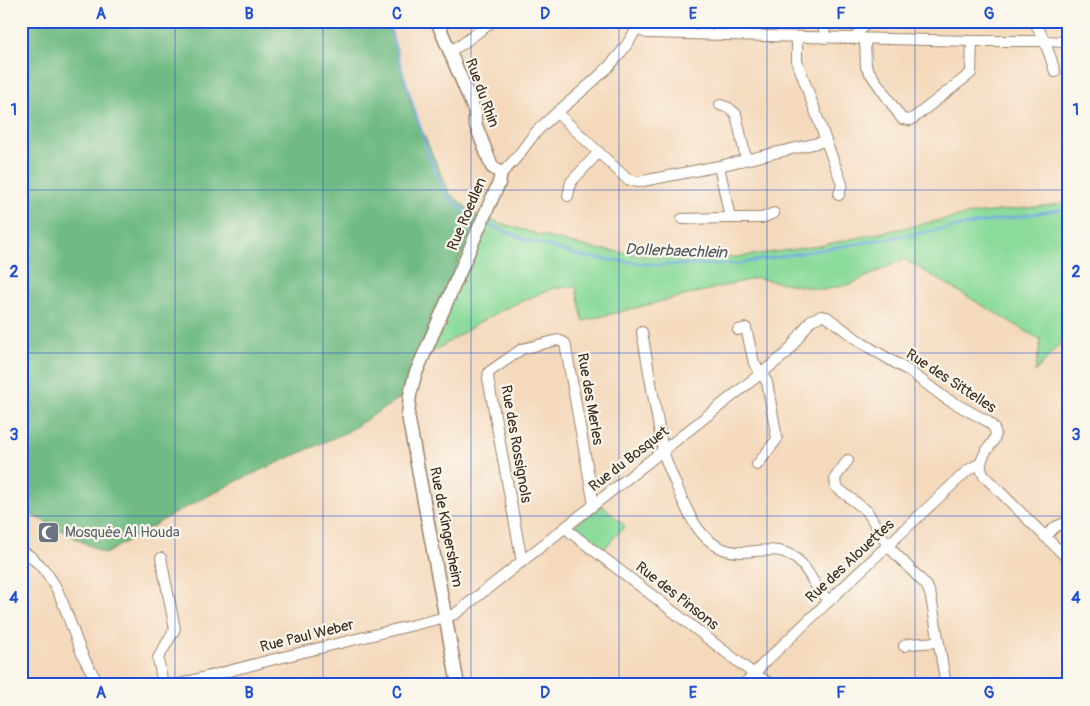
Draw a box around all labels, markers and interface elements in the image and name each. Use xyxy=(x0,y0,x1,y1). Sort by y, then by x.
text: A xyxy=(96,4,107,24)
text: B xyxy=(244,4,254,24)
text: C xyxy=(392,4,402,24)
text: D xyxy=(540,4,550,24)
text: E xyxy=(689,4,698,24)
text: F xyxy=(836,4,846,24)
text: G xyxy=(984,4,995,24)
street label: Rue du Rhin xyxy=(461,56,503,130)
text: 1 xyxy=(11,100,17,120)
text: 1 xyxy=(1073,100,1079,120)
street label: Rue Roedlen xyxy=(443,175,491,253)
water label: Dollerbaechlein xyxy=(625,239,728,263)
text: 2 xyxy=(10,262,19,282)
text: 2 xyxy=(1072,262,1081,282)
street label: Rue des Sittelles xyxy=(902,345,1000,417)
street label: Rue des Merles xyxy=(573,352,607,447)
street label: Rue des Rossignols xyxy=(496,384,536,505)
street label: Rue du Bosquet xyxy=(585,421,674,496)
text: 3 xyxy=(10,425,19,445)
text: 3 xyxy=(1072,425,1081,445)
street label: Rue de Kingersheim xyxy=(425,465,467,589)
street label: Rue des Alouettes xyxy=(802,515,898,607)
mosque icon: Mosquée Al Houda xyxy=(37,520,61,544)
place label: Mosquée Al Houda xyxy=(65,523,180,542)
street label: Rue des Pinsons xyxy=(632,558,723,635)
text: 4 xyxy=(9,588,19,608)
text: 4 xyxy=(1071,588,1081,608)
street label: Rue Paul Weber xyxy=(258,615,356,657)
text: A xyxy=(96,683,107,703)
text: B xyxy=(244,683,254,703)
text: C xyxy=(392,683,402,703)
text: D xyxy=(540,683,550,703)
text: E xyxy=(689,683,698,703)
text: F xyxy=(836,683,846,703)
text: G xyxy=(984,683,995,703)

